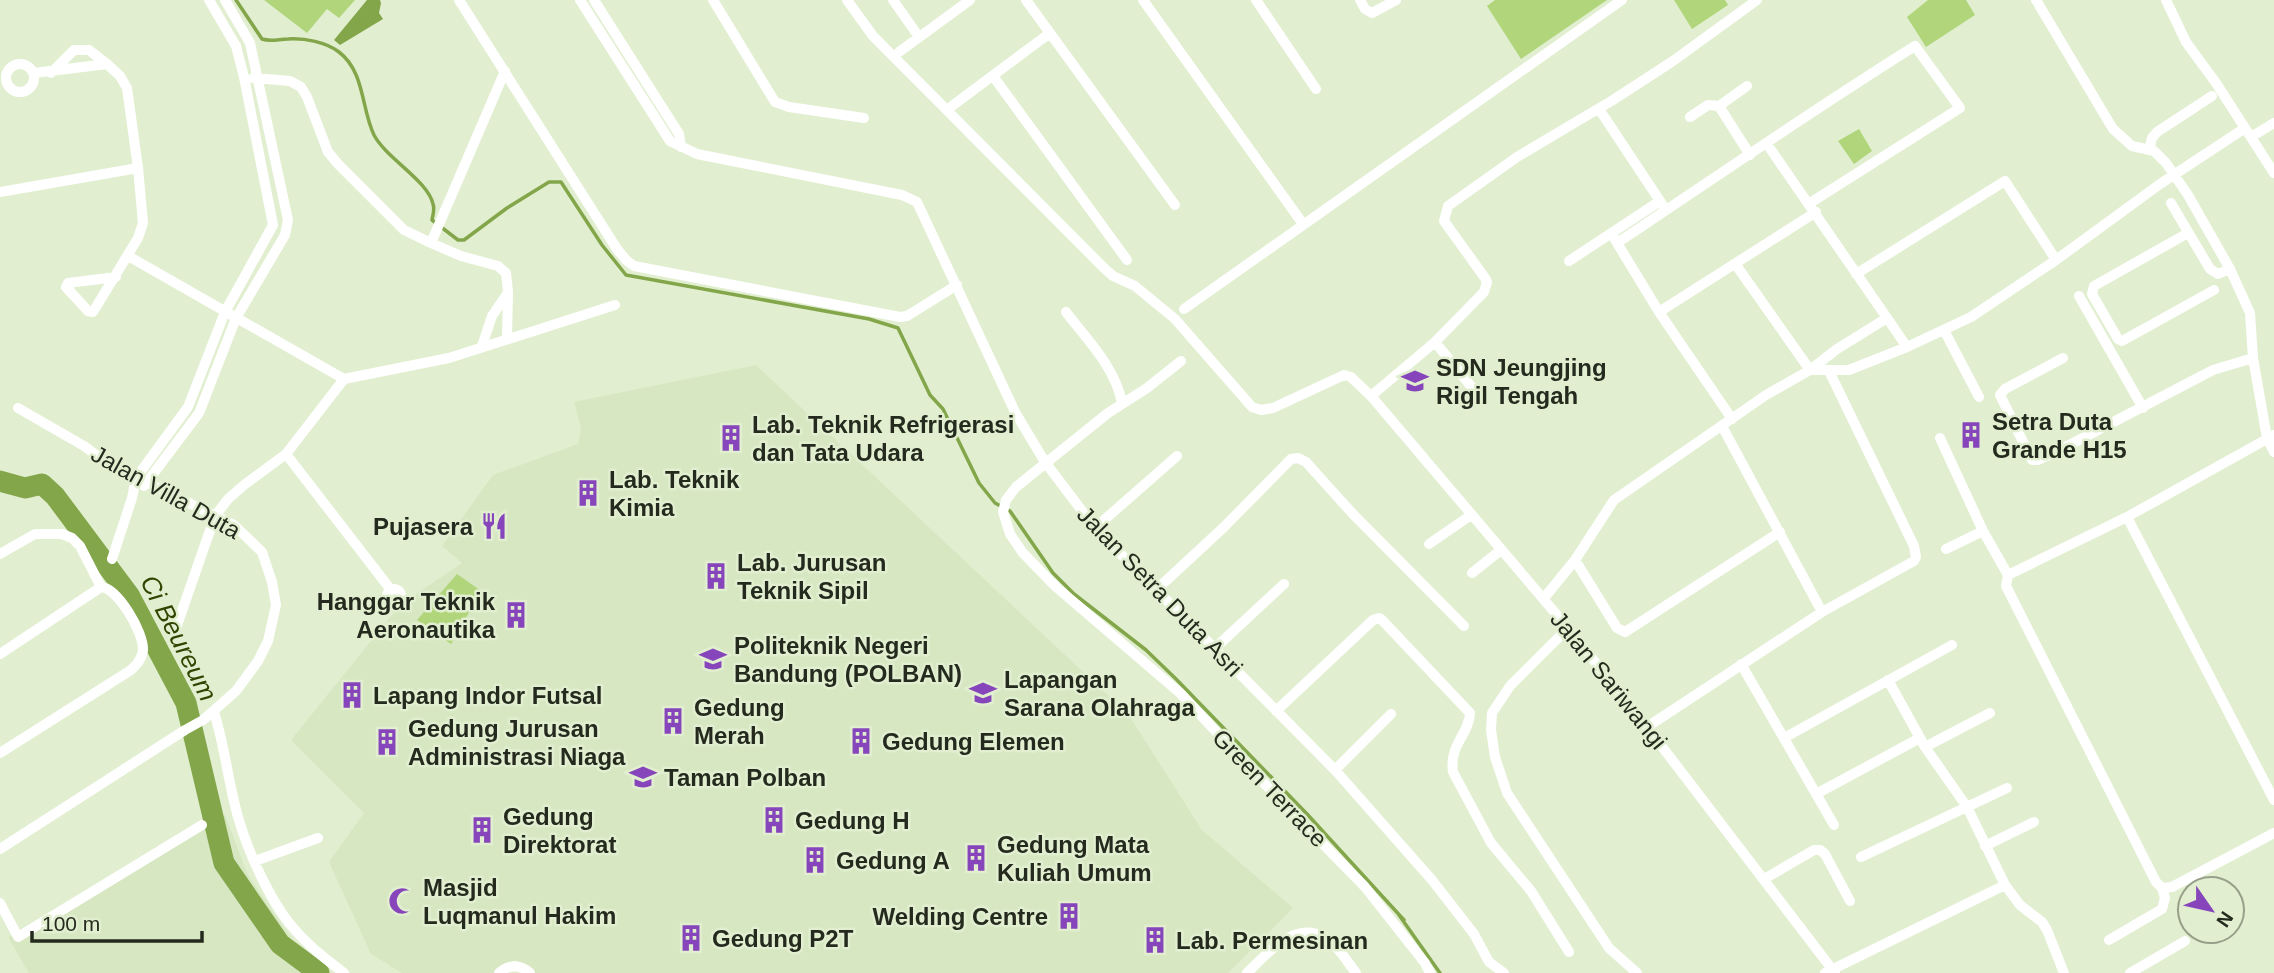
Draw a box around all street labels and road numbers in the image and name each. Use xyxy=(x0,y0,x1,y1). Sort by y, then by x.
street label: Jalan Villa Duta xyxy=(87,440,246,544)
street label: Jalan Setra Duta Asri xyxy=(1072,501,1248,681)
street label: Jalan Sariwangi xyxy=(1545,606,1673,754)
street label: Green Terrace xyxy=(1207,724,1333,852)

